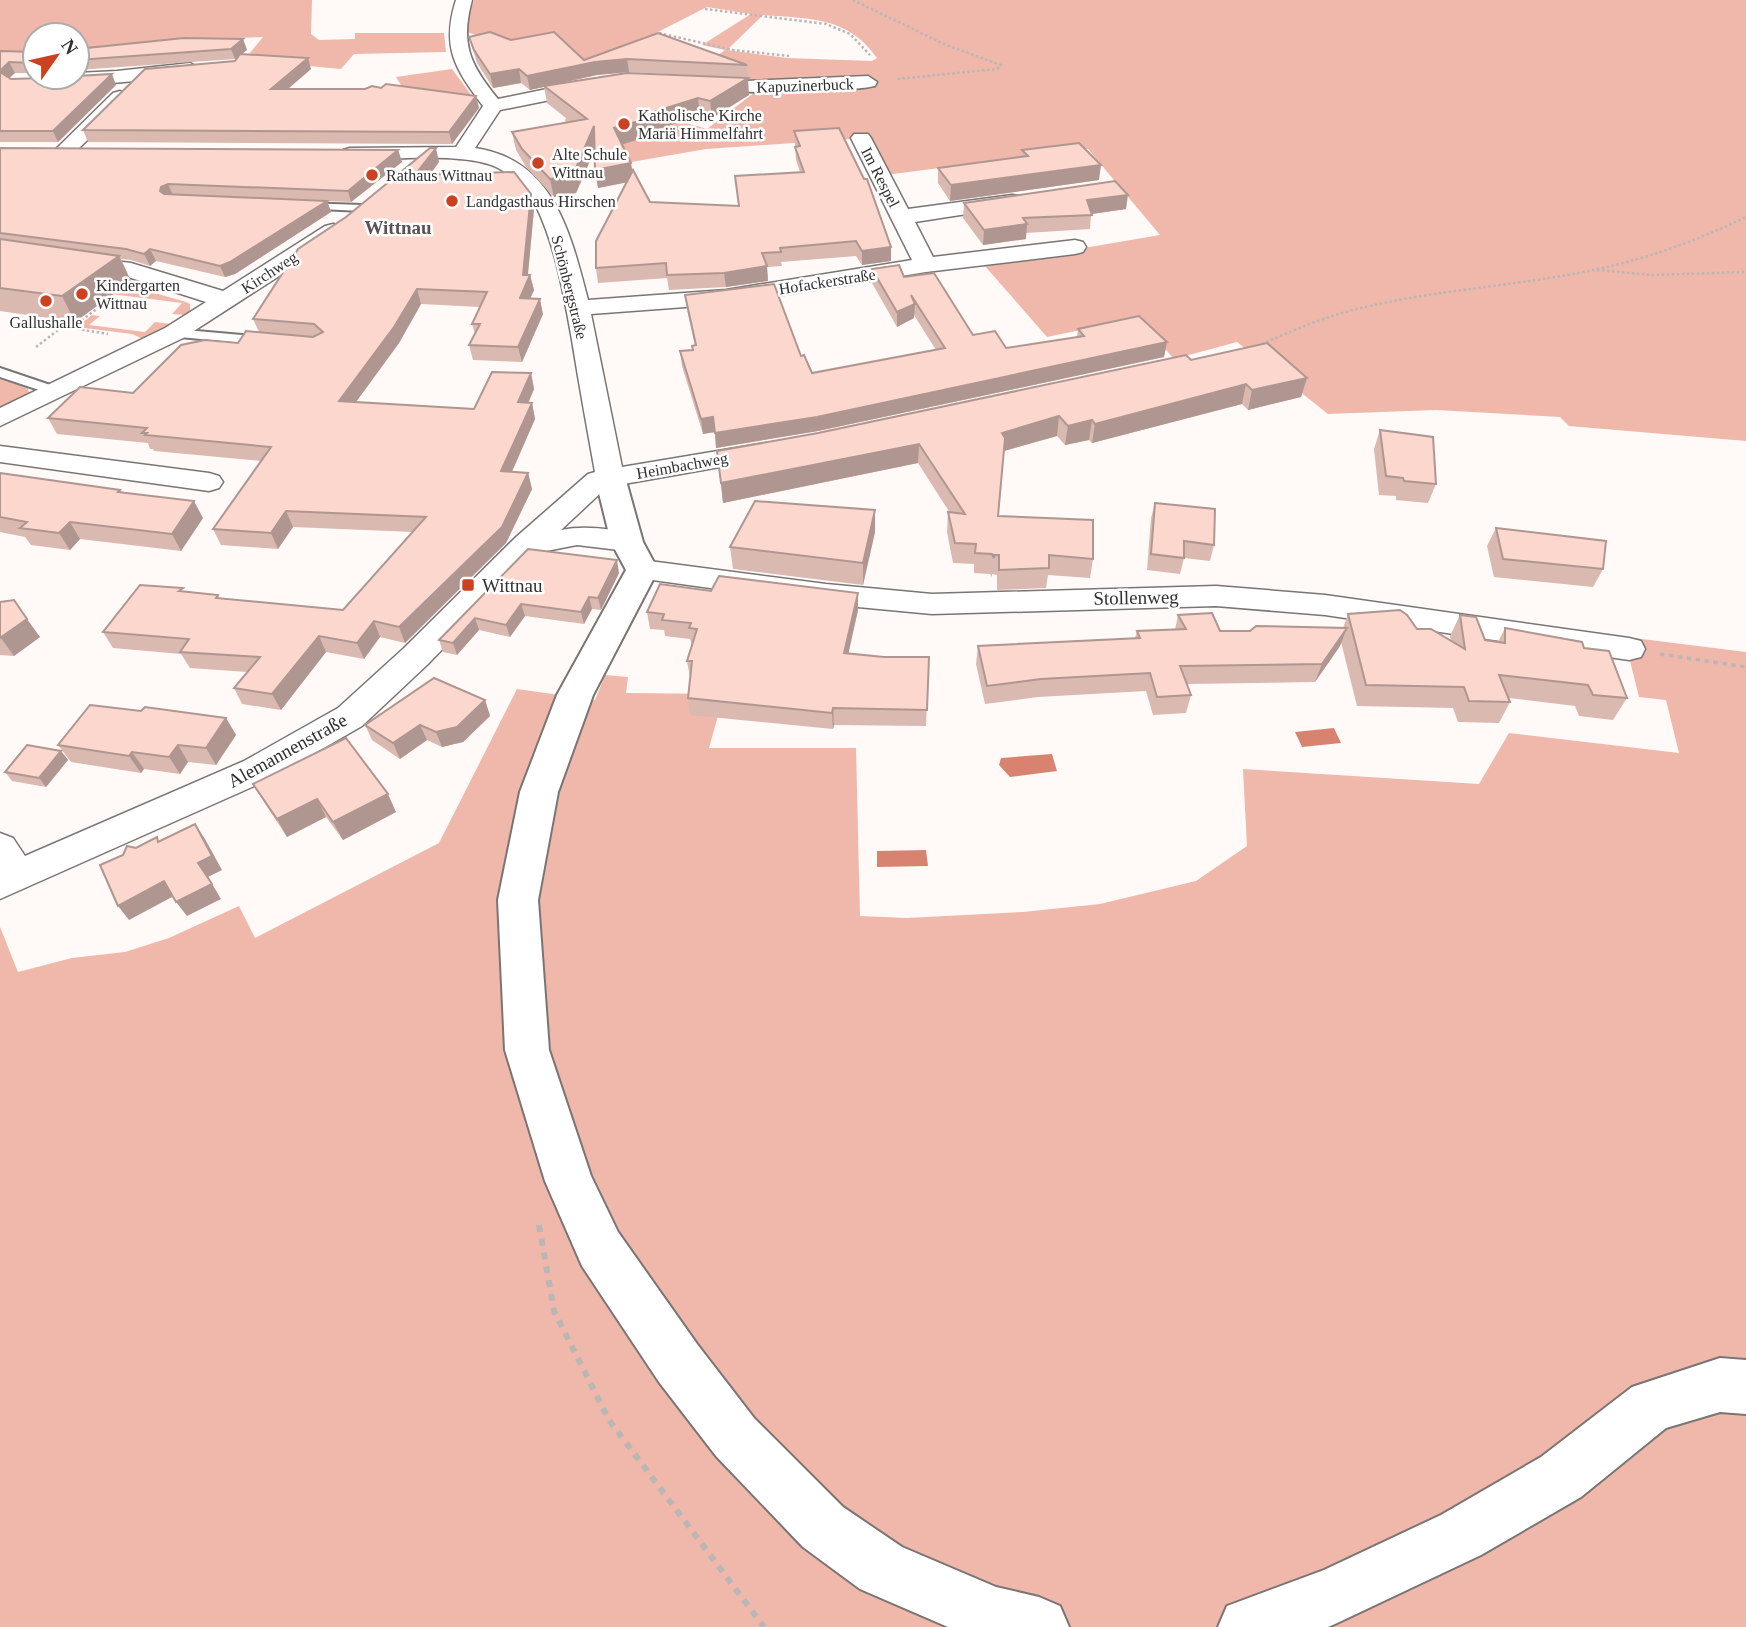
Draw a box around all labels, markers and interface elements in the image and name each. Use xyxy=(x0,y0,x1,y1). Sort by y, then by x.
north arrow xyxy=(21,21,91,91)
text: N xyxy=(57,35,82,59)
street label: Kapuzinerbuck xyxy=(756,75,854,97)
place label: Katholische Kirche Mariä Himmelfahrt xyxy=(638,107,763,142)
marker: Katholische Kirche Mariä Himmelfahrt xyxy=(616,116,632,132)
street label: Im Respel xyxy=(857,144,903,211)
place label: Alte Schule Wittnau xyxy=(552,146,627,181)
marker: Alte Schule Wittnau xyxy=(530,155,546,171)
marker: Rathaus Wittnau xyxy=(364,167,380,183)
place label: Rathaus Wittnau xyxy=(386,167,492,184)
marker: Landgasthaus Hirschen xyxy=(444,193,460,209)
place label: Landgasthaus Hirschen xyxy=(466,193,616,211)
district label: Wittnau xyxy=(364,217,432,238)
street label: Schönbergstraße xyxy=(547,233,591,341)
street label: Kirchweg xyxy=(238,248,301,298)
street label: Hofackerstraße xyxy=(777,265,877,298)
place label: Kindergarten Wittnau xyxy=(96,277,180,312)
marker: Kindergarten Wittnau xyxy=(74,286,90,302)
marker: Gallushalle xyxy=(38,293,54,309)
place label: Gallushalle xyxy=(10,314,82,331)
street label: Heimbachweg xyxy=(635,449,729,483)
place label: Wittnau xyxy=(482,575,543,596)
marker: Wittnau xyxy=(460,577,476,593)
street label: Stollenweg xyxy=(1093,586,1179,609)
street label: Alemannenstraße xyxy=(224,709,350,792)

